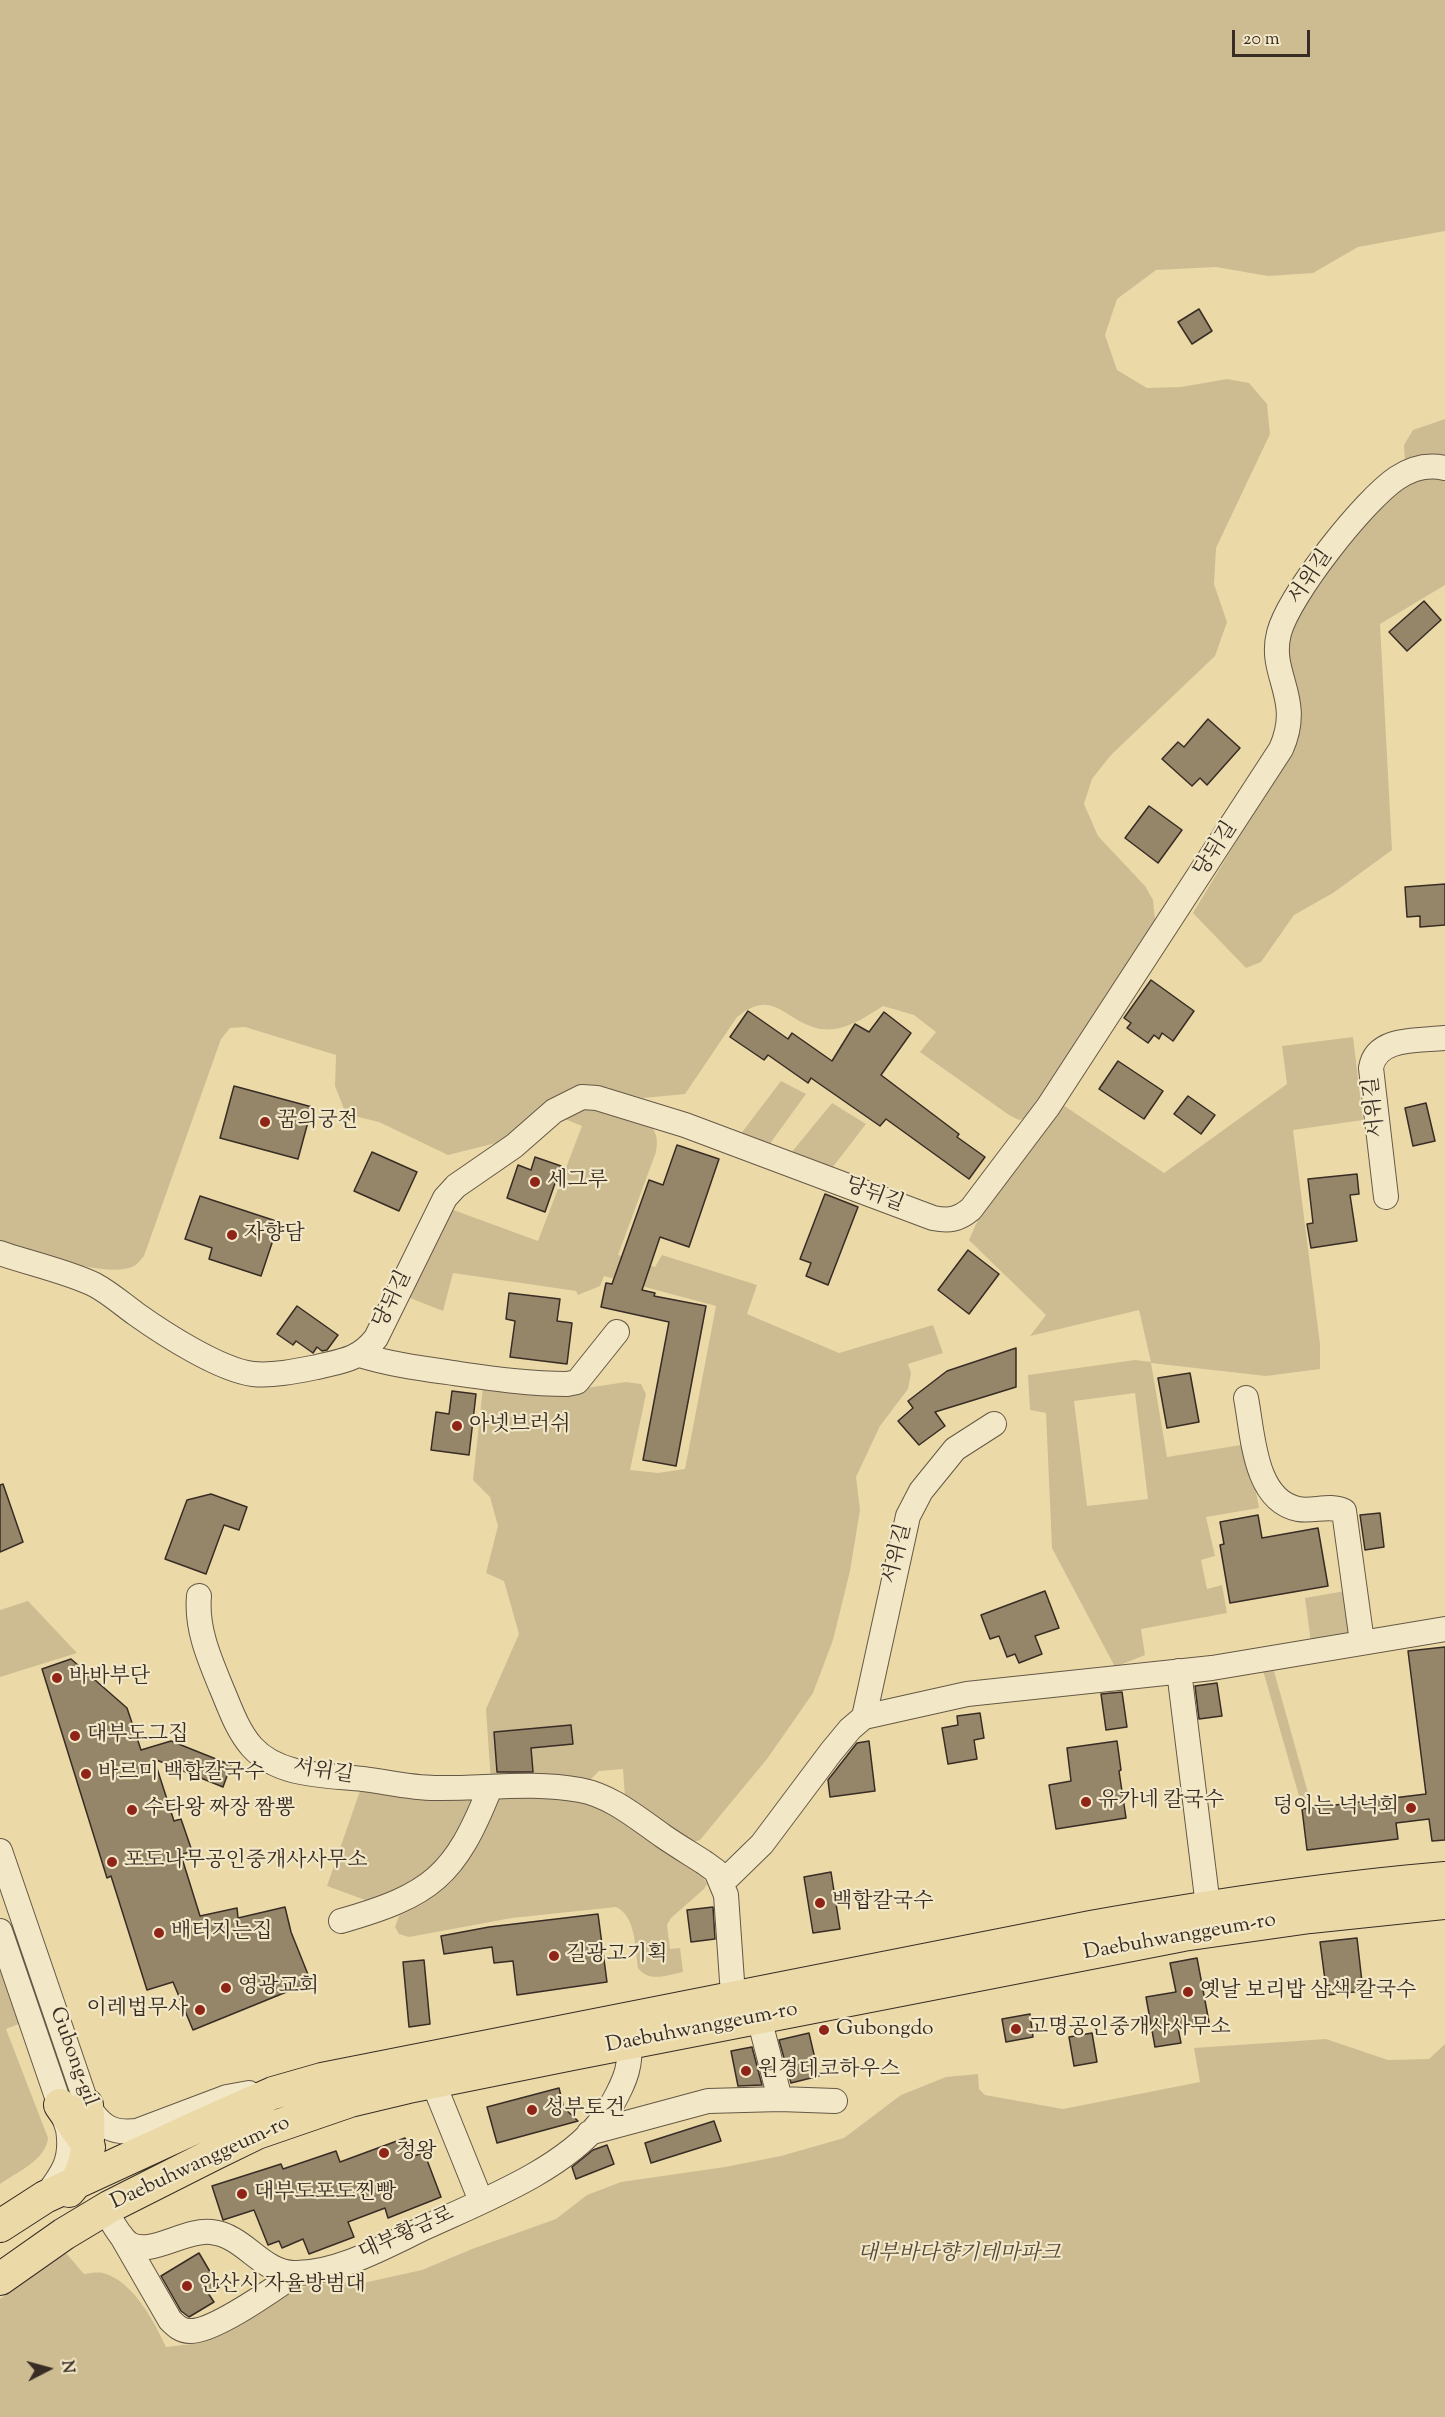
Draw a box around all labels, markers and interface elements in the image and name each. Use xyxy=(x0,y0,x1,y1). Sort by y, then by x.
scale bar xyxy=(1235,18,1313,56)
text: 20 m xyxy=(1243,27,1280,53)
street label: 서위길 xyxy=(1285,546,1339,610)
street label: 당뒤길 xyxy=(1190,818,1244,882)
street label: 서위길 xyxy=(1360,1075,1392,1139)
place label: 꿈의궁전 xyxy=(277,1109,358,1135)
marker: 꿈의궁전 xyxy=(258,1115,272,1129)
place label: 세그루 xyxy=(547,1169,608,1195)
street label: 당뒤길 xyxy=(841,1173,907,1219)
marker: 세그루 xyxy=(528,1175,542,1189)
place label: 자향담 xyxy=(244,1222,305,1248)
marker: 자향담 xyxy=(225,1228,239,1242)
street label: 당뒤길 xyxy=(369,1267,419,1333)
place label: 아넷브러쉬 xyxy=(469,1413,570,1439)
marker: 아넷브러쉬 xyxy=(450,1419,464,1433)
street label: 서위길 xyxy=(879,1521,919,1587)
place label: 바바부단 xyxy=(69,1665,150,1691)
marker: 바바부단 xyxy=(50,1671,64,1685)
place label: 대부도그집 xyxy=(87,1723,188,1749)
marker: 대부도그집 xyxy=(68,1729,82,1743)
street label: 서위길 xyxy=(291,1756,355,1790)
place label: 바르미 백합칼국수 xyxy=(98,1761,265,1787)
marker: 바르미 백합칼국수 xyxy=(79,1767,93,1781)
place label: 유가네 칼국수 xyxy=(1098,1789,1224,1815)
marker: 유가네 칼국수 xyxy=(1079,1795,1093,1809)
place label: 덩이는 넉넉회 xyxy=(1273,1795,1399,1821)
place label: 수타왕 짜장 짬뽕 xyxy=(144,1797,295,1823)
marker: 덩이는 넉넉회 xyxy=(1404,1801,1418,1815)
marker: 수타왕 짜장 짬뽕 xyxy=(125,1803,139,1817)
place label: 포도나무공인중개사사무소 xyxy=(124,1849,367,1875)
marker: 포도나무공인중개사사무소 xyxy=(105,1855,119,1869)
place label: 백합칼국수 xyxy=(832,1890,933,1916)
marker: 백합칼국수 xyxy=(813,1896,827,1910)
street label: Daebuhwanggeum-ro xyxy=(1082,1909,1278,1967)
place label: 배터지는집 xyxy=(171,1920,272,1946)
marker: 배터지는집 xyxy=(152,1926,166,1940)
place label: 길광고기획 xyxy=(566,1943,667,1969)
marker: 길광고기획 xyxy=(547,1949,561,1963)
place label: 영광교회 xyxy=(238,1975,319,2001)
place label: 옛날 보리밥 삼색 칼국수 xyxy=(1200,1979,1416,2005)
marker: 영광교회 xyxy=(219,1981,233,1995)
marker: 옛날 보리밥 삼색 칼국수 xyxy=(1181,1985,1195,1999)
place label: 이레법무사 xyxy=(87,1997,188,2023)
street label: Daebuhwanggeum-ro xyxy=(604,1998,800,2060)
marker: 이레법무사 xyxy=(193,2003,207,2017)
street label: Gubong-gil xyxy=(42,2004,102,2110)
place label: 고명공인중개사사무소 xyxy=(1028,2016,1231,2042)
place label: Gubongdo xyxy=(836,2017,934,2043)
marker: 고명공인중개사사무소 xyxy=(1009,2022,1023,2036)
marker: Gubongdo xyxy=(817,2023,831,2037)
place label: 원경데코하우스 xyxy=(758,2058,900,2084)
marker: 원경데코하우스 xyxy=(739,2064,753,2078)
place label: 성부토건 xyxy=(544,2097,625,2123)
marker: 성부토건 xyxy=(525,2103,539,2117)
street label: Daebuhwanggeum-ro xyxy=(107,2111,295,2217)
place label: 정왕 xyxy=(396,2140,437,2166)
marker: 정왕 xyxy=(377,2146,391,2160)
place label: 대부도포도찐빵 xyxy=(254,2181,396,2207)
marker: 대부도포도찐빵 xyxy=(235,2187,249,2201)
street label: 대부황금로 xyxy=(356,2203,458,2267)
park label: 대부바다향기테마파크 xyxy=(858,2242,1060,2268)
place label: 안산시 자율방범대 xyxy=(199,2273,366,2299)
marker: 안산시 자율방범대 xyxy=(180,2279,194,2293)
north arrow xyxy=(18,2339,78,2399)
text: N xyxy=(54,2360,79,2375)

